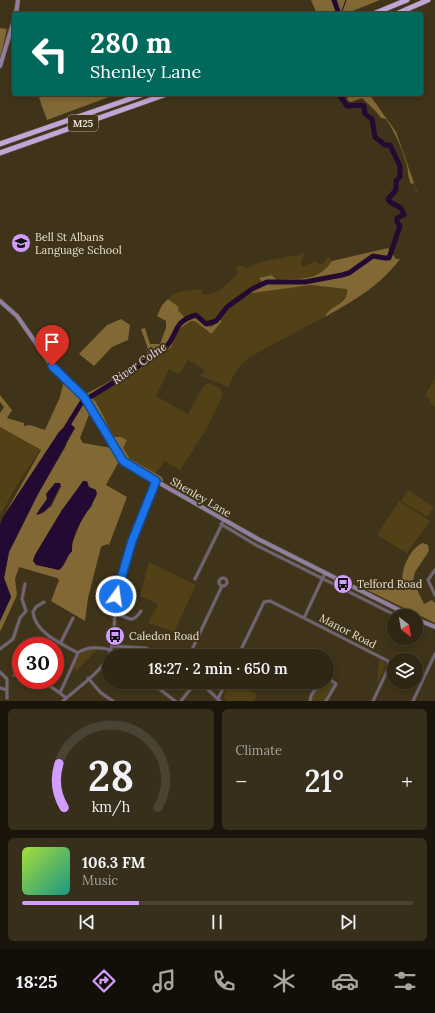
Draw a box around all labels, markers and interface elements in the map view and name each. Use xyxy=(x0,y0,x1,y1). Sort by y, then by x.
text: 280 m xyxy=(90,25,172,61)
icon: left xyxy=(24,28,76,80)
text: Shenley Lane xyxy=(90,60,201,83)
road number: M25 xyxy=(68,115,98,131)
place label: Bell St Albans Language School xyxy=(35,230,122,257)
school or university icon: Bell St Albans Language School xyxy=(10,232,32,254)
pin xyxy=(35,325,69,366)
icon: arrive xyxy=(41,331,63,353)
water label: River Colne xyxy=(109,339,169,387)
street label: Shenley Lane xyxy=(168,474,234,520)
bus stop icon: Telford Road xyxy=(332,573,354,595)
position arrow xyxy=(95,575,137,617)
place label: Telford Road xyxy=(357,577,423,591)
north arrow xyxy=(387,609,423,645)
map controls xyxy=(387,609,423,689)
street label: Manor Road xyxy=(317,611,379,652)
bus stop icon: Caledon Road xyxy=(104,625,126,647)
place label: Caledon Road xyxy=(129,629,200,643)
speed limit sign: 30 xyxy=(12,637,64,689)
button: layers xyxy=(387,653,423,689)
text: 18:27 · 2 min · 650 m xyxy=(148,659,288,678)
text: Climate xyxy=(236,742,282,759)
text: 28 xyxy=(88,748,134,801)
text: 21° xyxy=(305,762,344,800)
text: − xyxy=(236,767,247,795)
text: + xyxy=(401,767,413,795)
text: km/h xyxy=(91,797,130,816)
text: 106.3 FM xyxy=(82,853,145,872)
text: Music xyxy=(82,872,118,889)
icon: previous xyxy=(76,911,98,933)
icon: pause xyxy=(206,911,228,933)
icon: next xyxy=(337,911,359,933)
icon: directions xyxy=(90,967,118,995)
icon: music xyxy=(150,967,178,995)
icon: phone xyxy=(210,967,238,995)
icon: climate xyxy=(270,967,298,995)
icon: car xyxy=(331,967,359,995)
icon: filters xyxy=(391,967,419,995)
text: 18:25 xyxy=(16,970,58,993)

